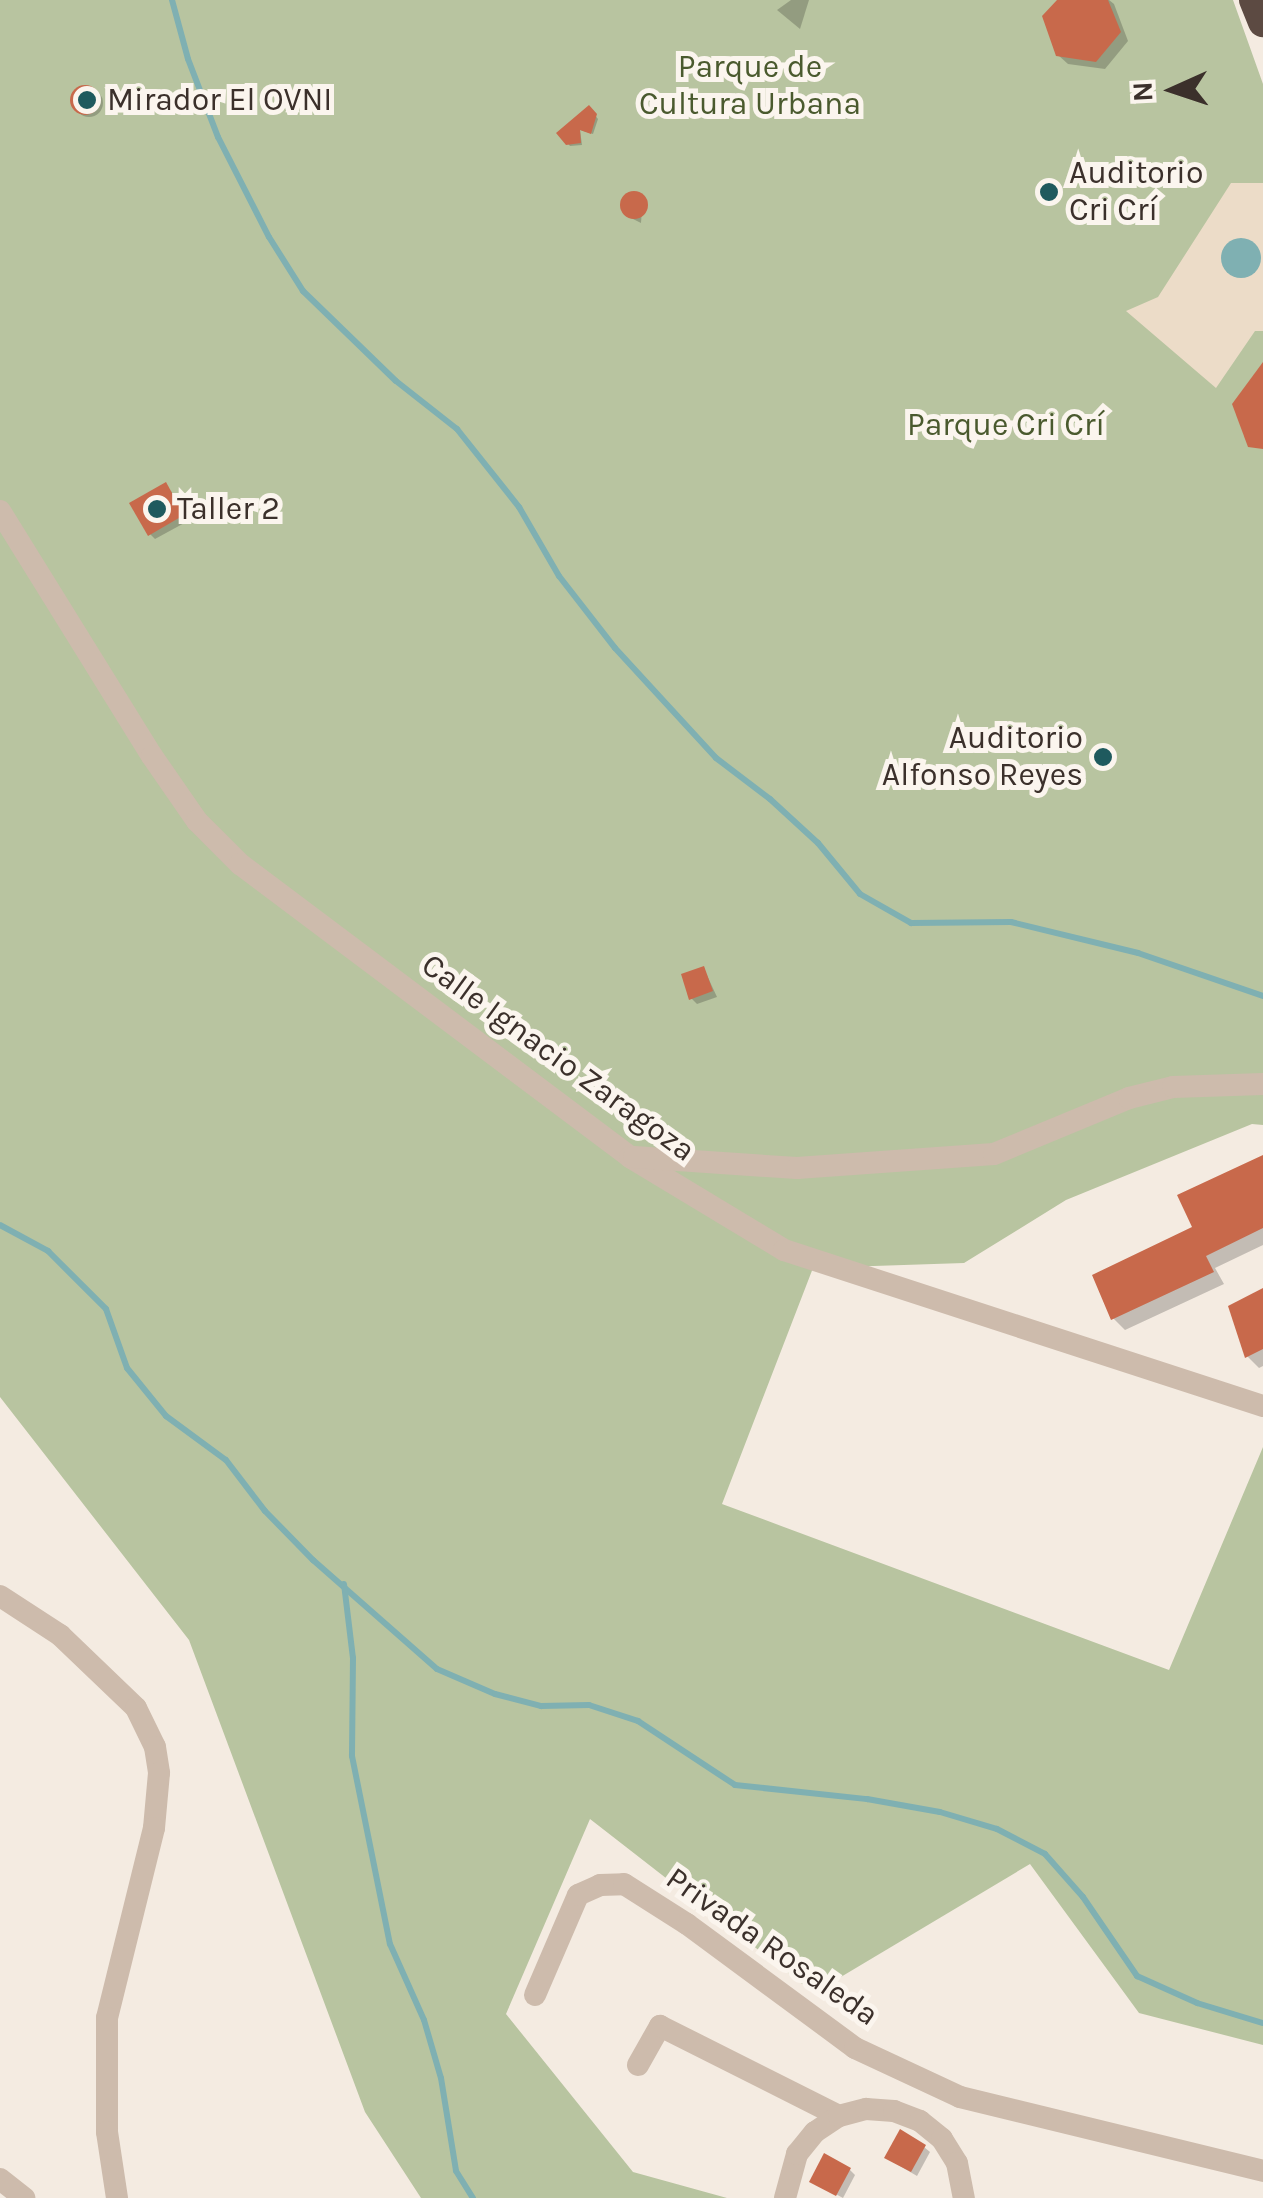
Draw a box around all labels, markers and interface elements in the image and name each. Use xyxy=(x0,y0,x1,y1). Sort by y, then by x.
north arrow xyxy=(1123,40,1223,140)
park label: Parque de Cultura Urbana xyxy=(639,49,861,124)
place label: Mirador El OVNI xyxy=(107,81,332,119)
text: N xyxy=(1126,81,1160,102)
marker: Mirador El OVNI xyxy=(76,89,98,111)
place label: Auditorio Cri Crí xyxy=(1069,155,1203,230)
marker: Auditorio Cri Crí xyxy=(1038,181,1060,203)
park label: Parque Cri Crí xyxy=(907,406,1105,444)
place label: Taller 2 xyxy=(177,490,280,528)
marker: Taller 2 xyxy=(146,498,168,520)
place label: Auditorio Alfonso Reyes xyxy=(882,720,1083,795)
marker: Auditorio Alfonso Reyes xyxy=(1092,746,1114,768)
street label: Calle Ignacio Zaragoza xyxy=(414,946,702,1170)
street label: Privada Rosaleda xyxy=(659,1860,885,2034)

